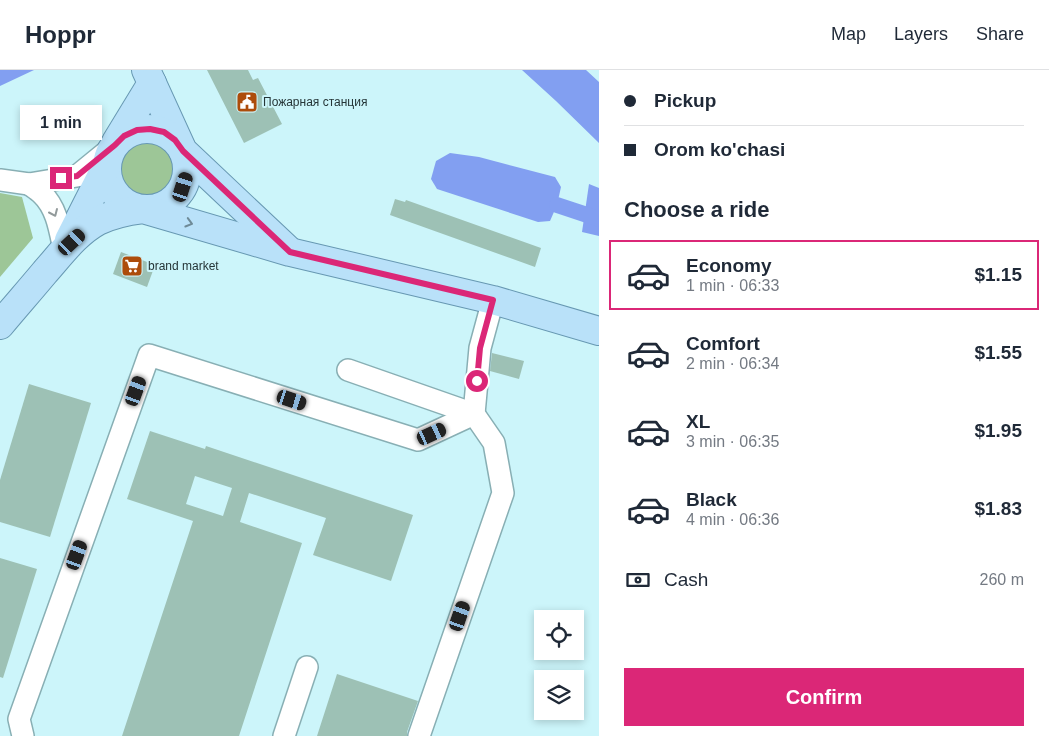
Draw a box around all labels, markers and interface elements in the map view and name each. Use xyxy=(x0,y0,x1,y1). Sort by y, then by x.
text: Hoppr xyxy=(25,21,96,48)
text: Map xyxy=(831,24,866,44)
text: Layers xyxy=(894,24,948,44)
text: Share xyxy=(976,24,1024,44)
public building icon: Пожарная станция xyxy=(235,90,259,114)
text: Pickup xyxy=(654,90,716,111)
place label: Пожарная станция xyxy=(263,95,367,109)
callout: 1 min xyxy=(20,106,102,140)
text: 1 min xyxy=(40,114,82,131)
text: Orom ko'chasi xyxy=(654,139,785,160)
route end xyxy=(50,167,72,189)
car xyxy=(171,170,194,204)
text: Choose a ride xyxy=(624,197,769,222)
one-way arrow xyxy=(47,208,58,217)
one-way arrow xyxy=(185,217,193,227)
car xyxy=(55,226,88,258)
icon: car xyxy=(626,253,671,298)
supermarket icon: brand market xyxy=(120,254,144,278)
text: Economy xyxy=(686,255,772,276)
place label: brand market xyxy=(148,259,219,273)
text: $1.15 xyxy=(974,264,1022,285)
text: 1 min · 06:33 xyxy=(686,277,779,294)
icon: car xyxy=(626,331,671,376)
text: Comfort xyxy=(686,333,760,354)
text: $1.55 xyxy=(974,342,1022,363)
text: 2 min · 06:34 xyxy=(686,355,779,372)
route start xyxy=(466,370,488,392)
car xyxy=(123,374,148,408)
car xyxy=(275,388,308,412)
icon: car xyxy=(626,409,671,454)
text: XL xyxy=(686,411,710,432)
text: $1.95 xyxy=(974,420,1022,441)
car xyxy=(415,421,448,447)
text: 3 min · 06:35 xyxy=(686,433,779,450)
icon: car xyxy=(626,487,671,532)
text: Black xyxy=(686,489,737,510)
text: $1.83 xyxy=(974,498,1022,519)
text: 4 min · 06:36 xyxy=(686,511,779,528)
car xyxy=(64,538,89,572)
icon: cash xyxy=(624,566,652,594)
text: Cash xyxy=(664,569,708,590)
text: 260 m xyxy=(980,571,1024,588)
car xyxy=(448,599,471,633)
map controls xyxy=(534,610,584,720)
button: locate xyxy=(534,610,584,660)
button: Confirm xyxy=(624,668,1024,726)
button: layers xyxy=(534,670,584,720)

